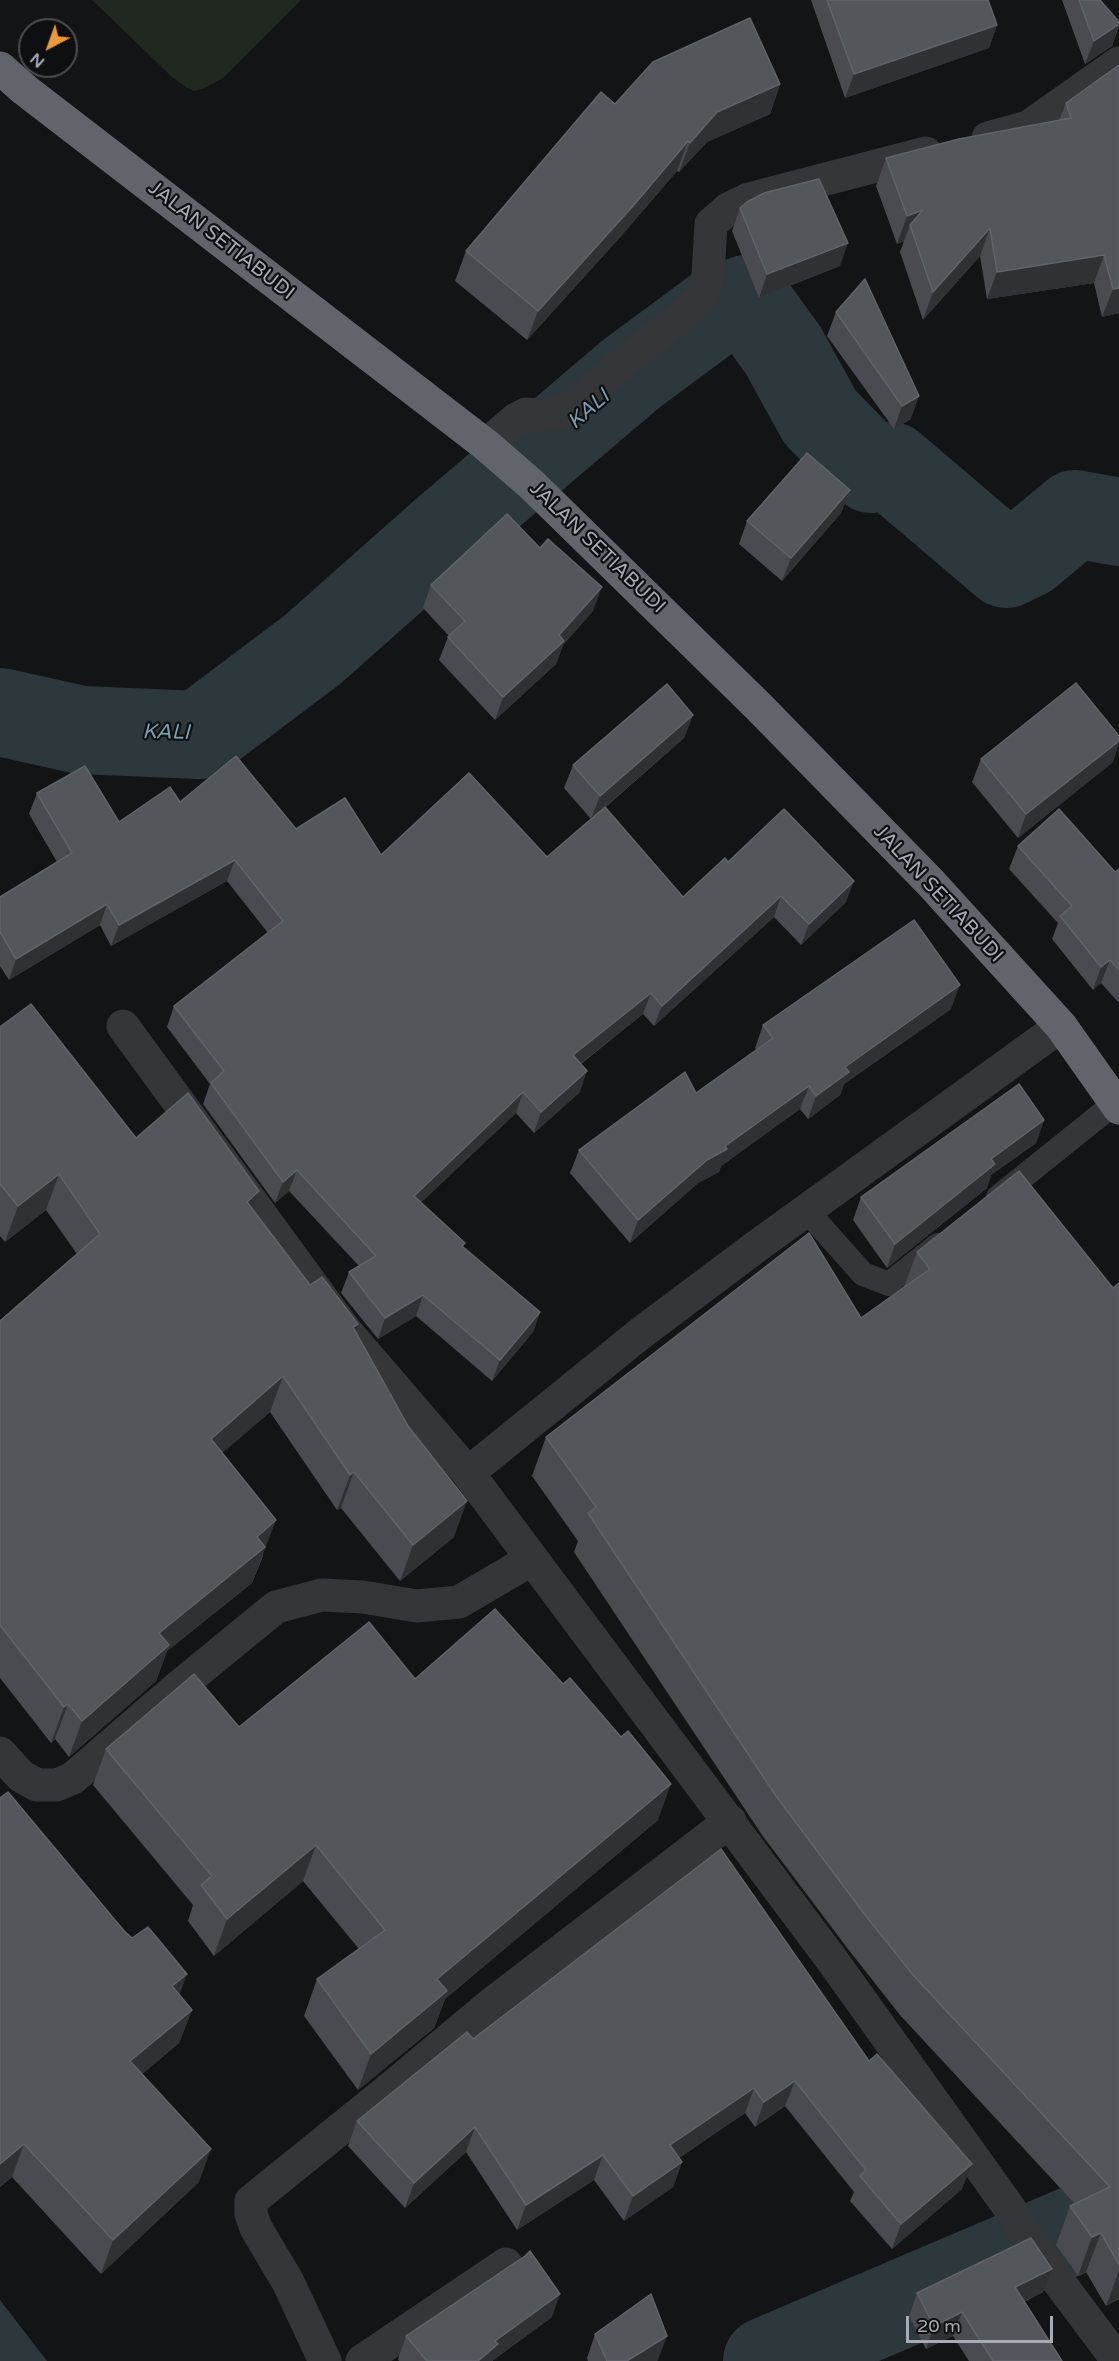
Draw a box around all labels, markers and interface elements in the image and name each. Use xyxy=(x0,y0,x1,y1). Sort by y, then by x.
north arrow xyxy=(18,18,78,78)
text: N xyxy=(26,48,49,72)
street label: JALAN SETIABUDI xyxy=(143,176,299,306)
water label: KALI xyxy=(563,385,615,435)
street label: JALAN SETIABUDI xyxy=(524,477,670,619)
water label: KALI xyxy=(142,720,190,746)
street label: JALAN SETIABUDI xyxy=(868,820,1008,968)
scale bar xyxy=(909,2304,1056,2342)
text: 20 m xyxy=(917,2315,961,2337)

